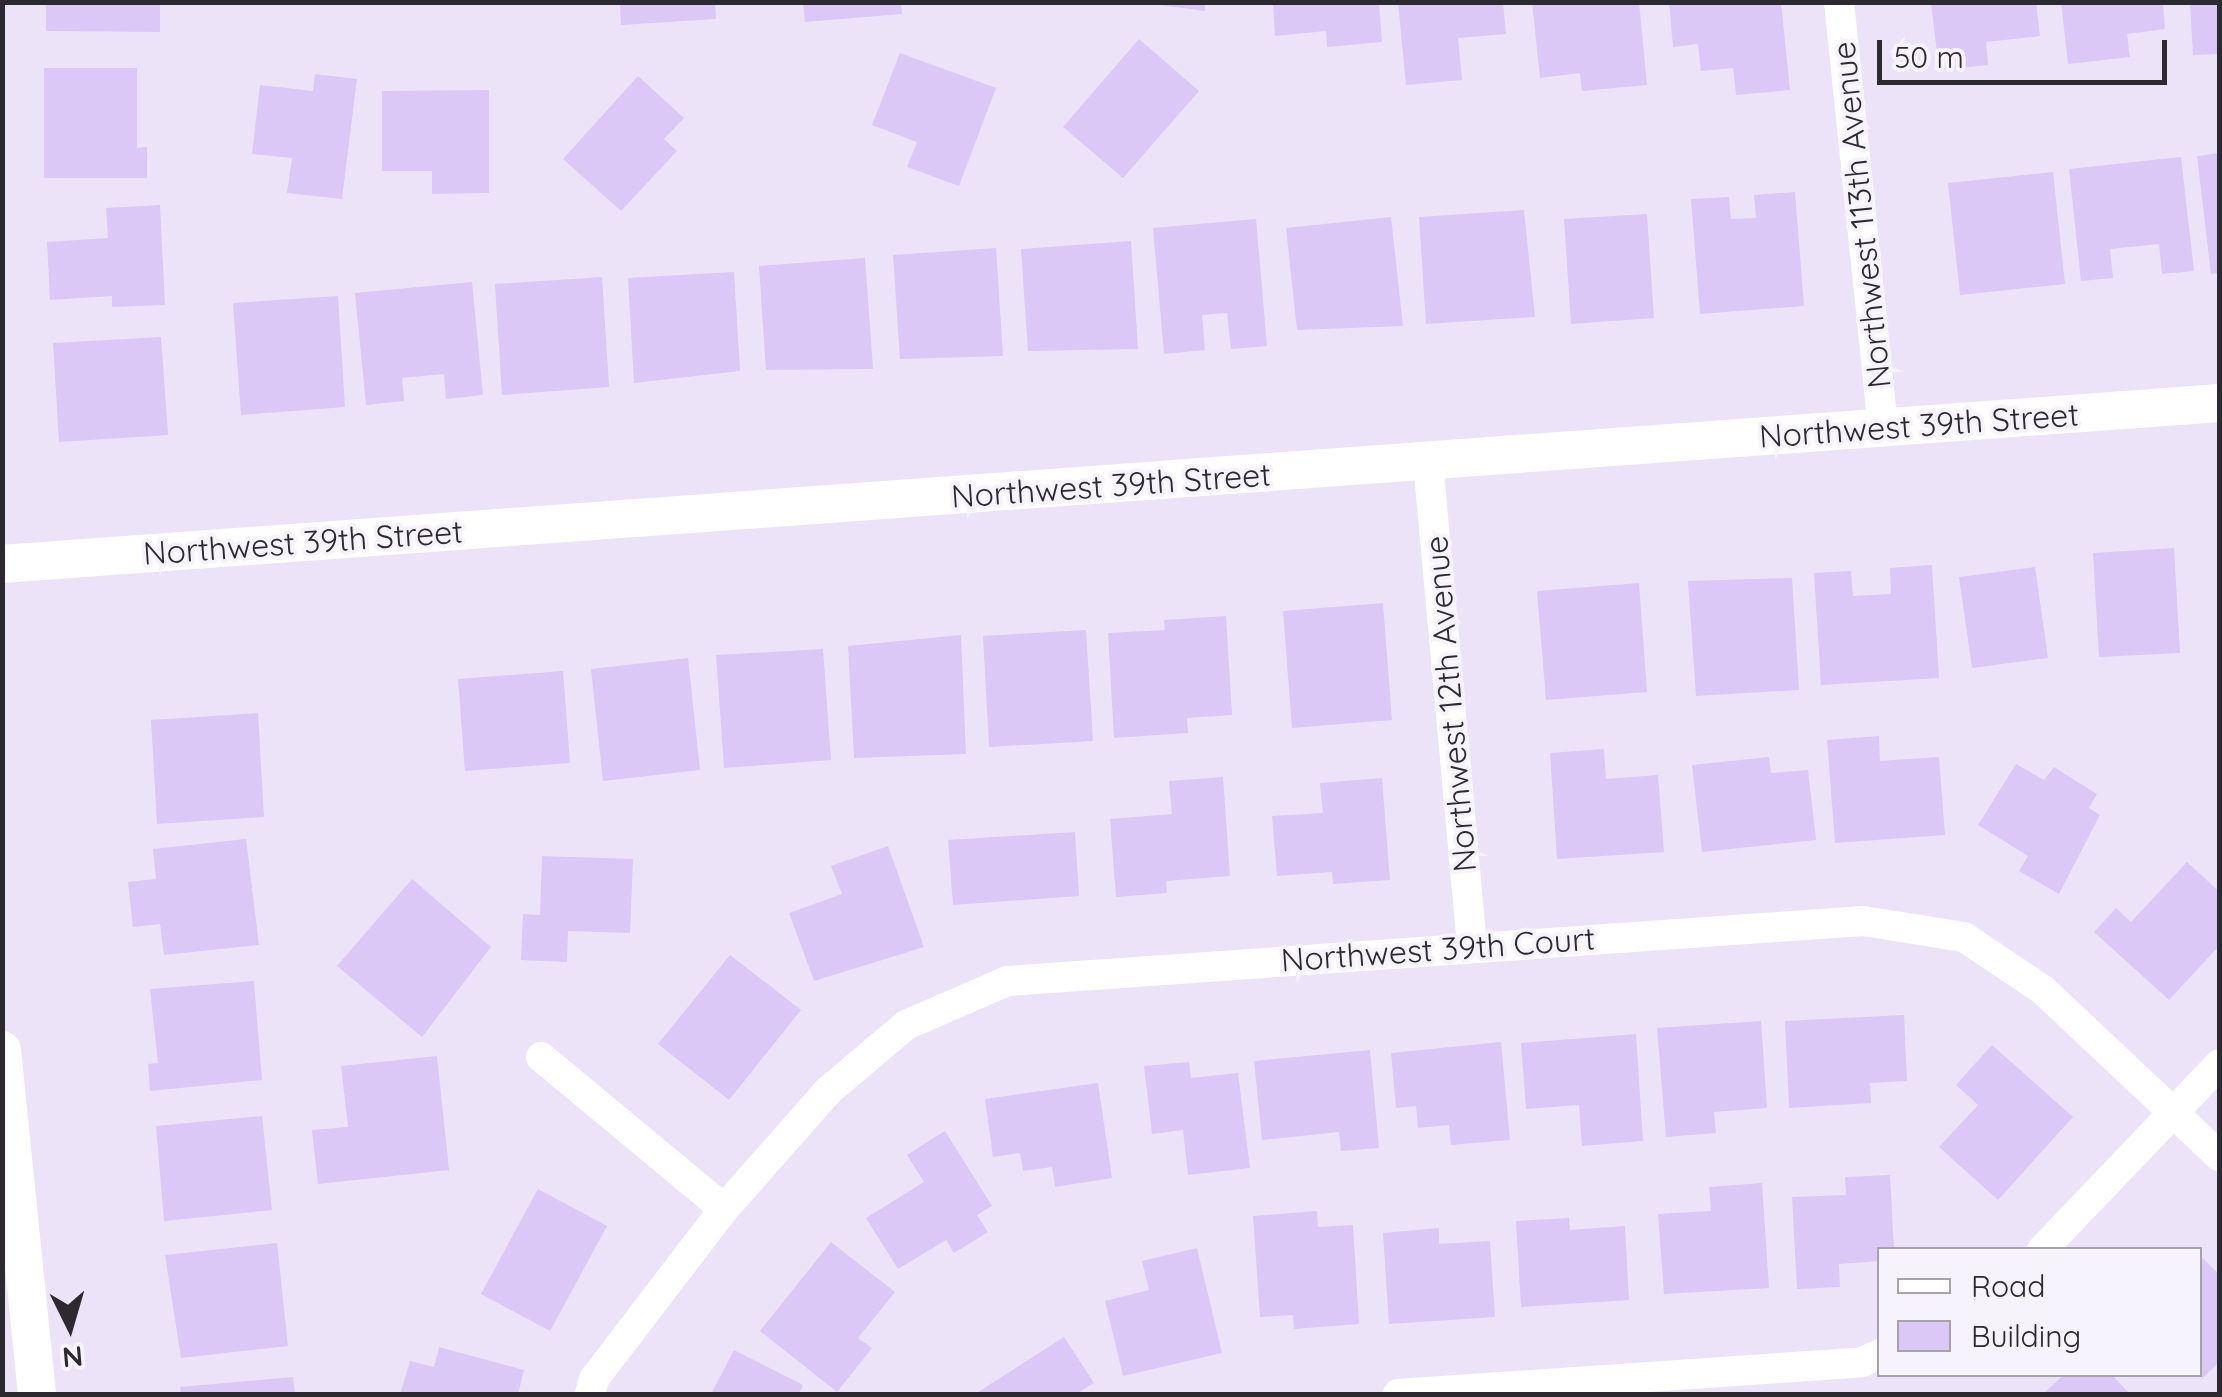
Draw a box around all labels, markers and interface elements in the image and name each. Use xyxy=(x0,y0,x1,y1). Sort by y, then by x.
scale bar xyxy=(1882,20,2172,82)
text: 50 m xyxy=(1894,38,1964,76)
street label: Northwest 113th Avenue xyxy=(1824,40,1898,390)
street label: Northwest 39th Street xyxy=(1758,395,2080,455)
street label: Northwest 39th Street xyxy=(950,455,1272,515)
street label: Northwest 39th Street xyxy=(142,512,464,572)
street label: Northwest 12th Avenue xyxy=(1416,534,1484,874)
street label: Northwest 39th Court xyxy=(1280,919,1596,979)
legend xyxy=(1877,1247,2202,1377)
text: Road xyxy=(1971,1267,2045,1305)
north arrow xyxy=(20,1277,120,1377)
text: Building xyxy=(1971,1317,2081,1355)
text: N xyxy=(61,1339,84,1376)

